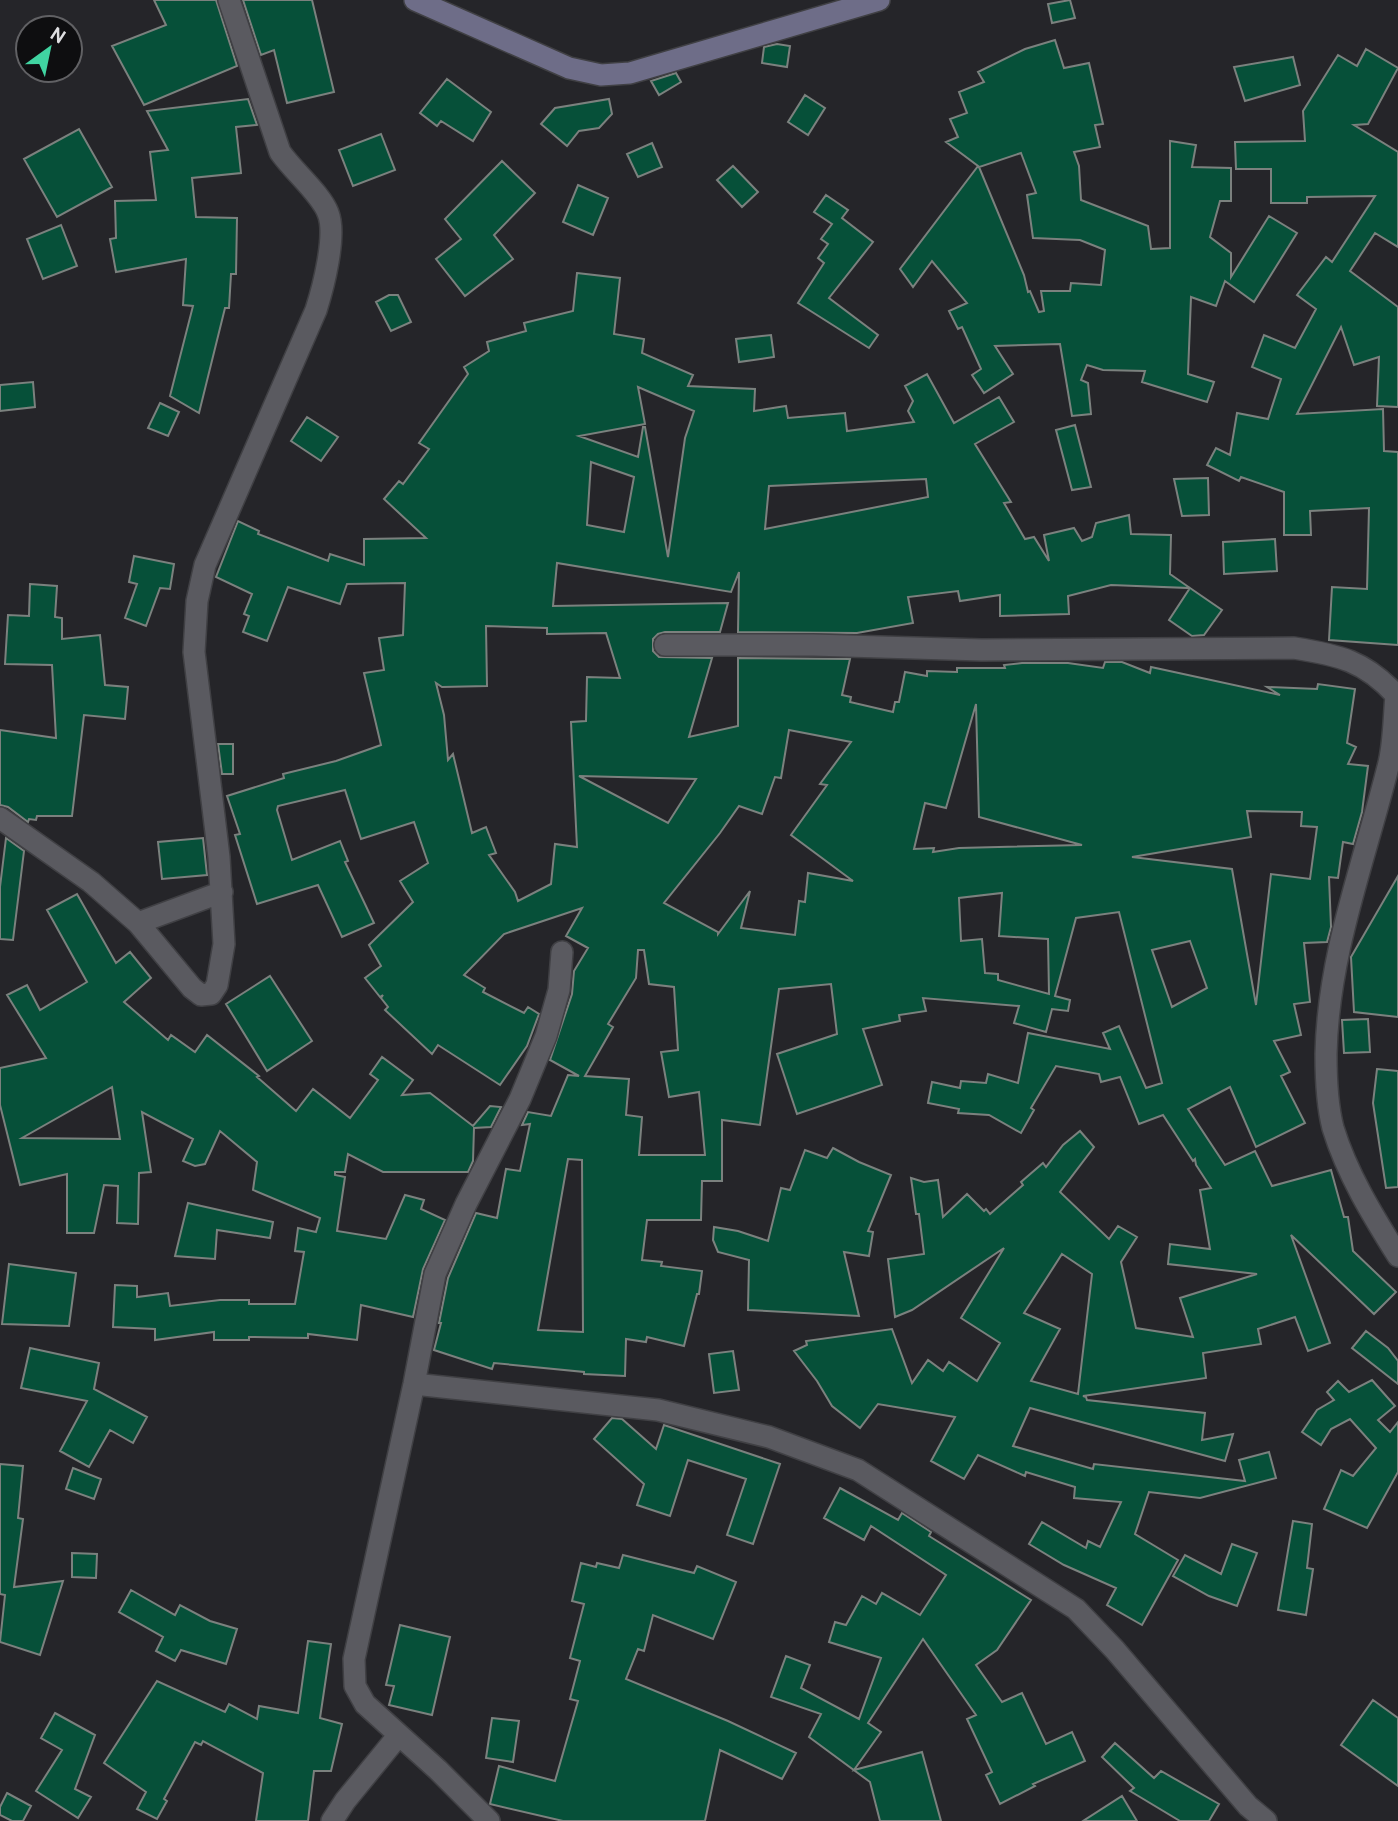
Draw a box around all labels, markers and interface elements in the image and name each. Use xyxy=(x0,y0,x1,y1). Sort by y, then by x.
north arrow xyxy=(14,14,84,84)
text: N xyxy=(45,23,69,50)

